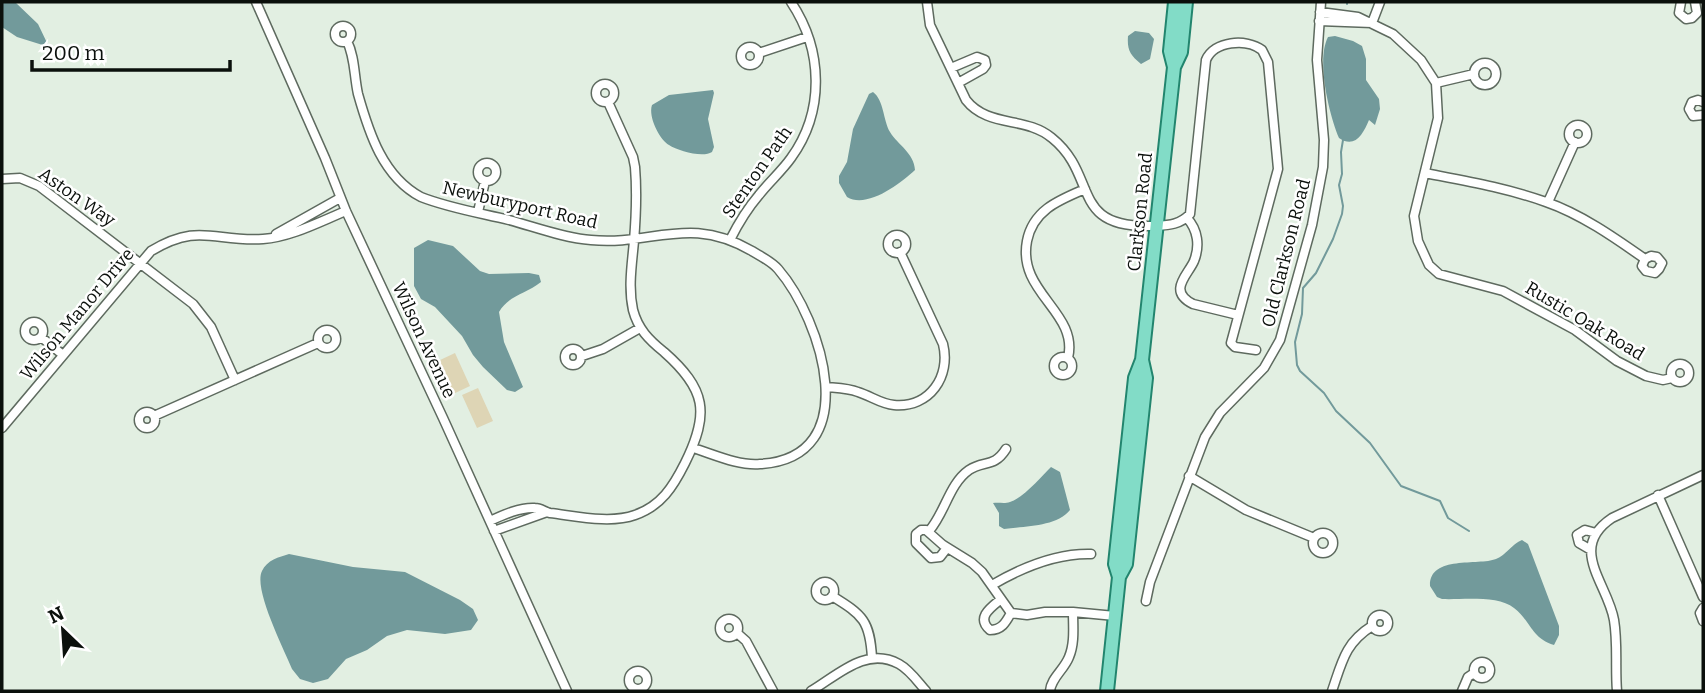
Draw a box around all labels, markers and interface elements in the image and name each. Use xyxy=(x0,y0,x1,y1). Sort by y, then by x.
scale bar xyxy=(32,28,229,72)
text: 200 m xyxy=(42,40,105,66)
street label: Stenton Path xyxy=(717,122,797,222)
street label: Clarkson Road xyxy=(1123,151,1157,273)
street label: Aston Way xyxy=(34,163,120,232)
street label: Newburyport Road xyxy=(440,176,600,234)
street label: Old Clarkson Road xyxy=(1257,176,1315,330)
street label: Wilson Manor Drive xyxy=(15,244,139,384)
street label: Rustic Oak Road xyxy=(1521,277,1649,365)
street label: Wilson Avenue xyxy=(388,279,460,401)
north arrow xyxy=(28,595,98,665)
text: N xyxy=(45,601,68,629)

